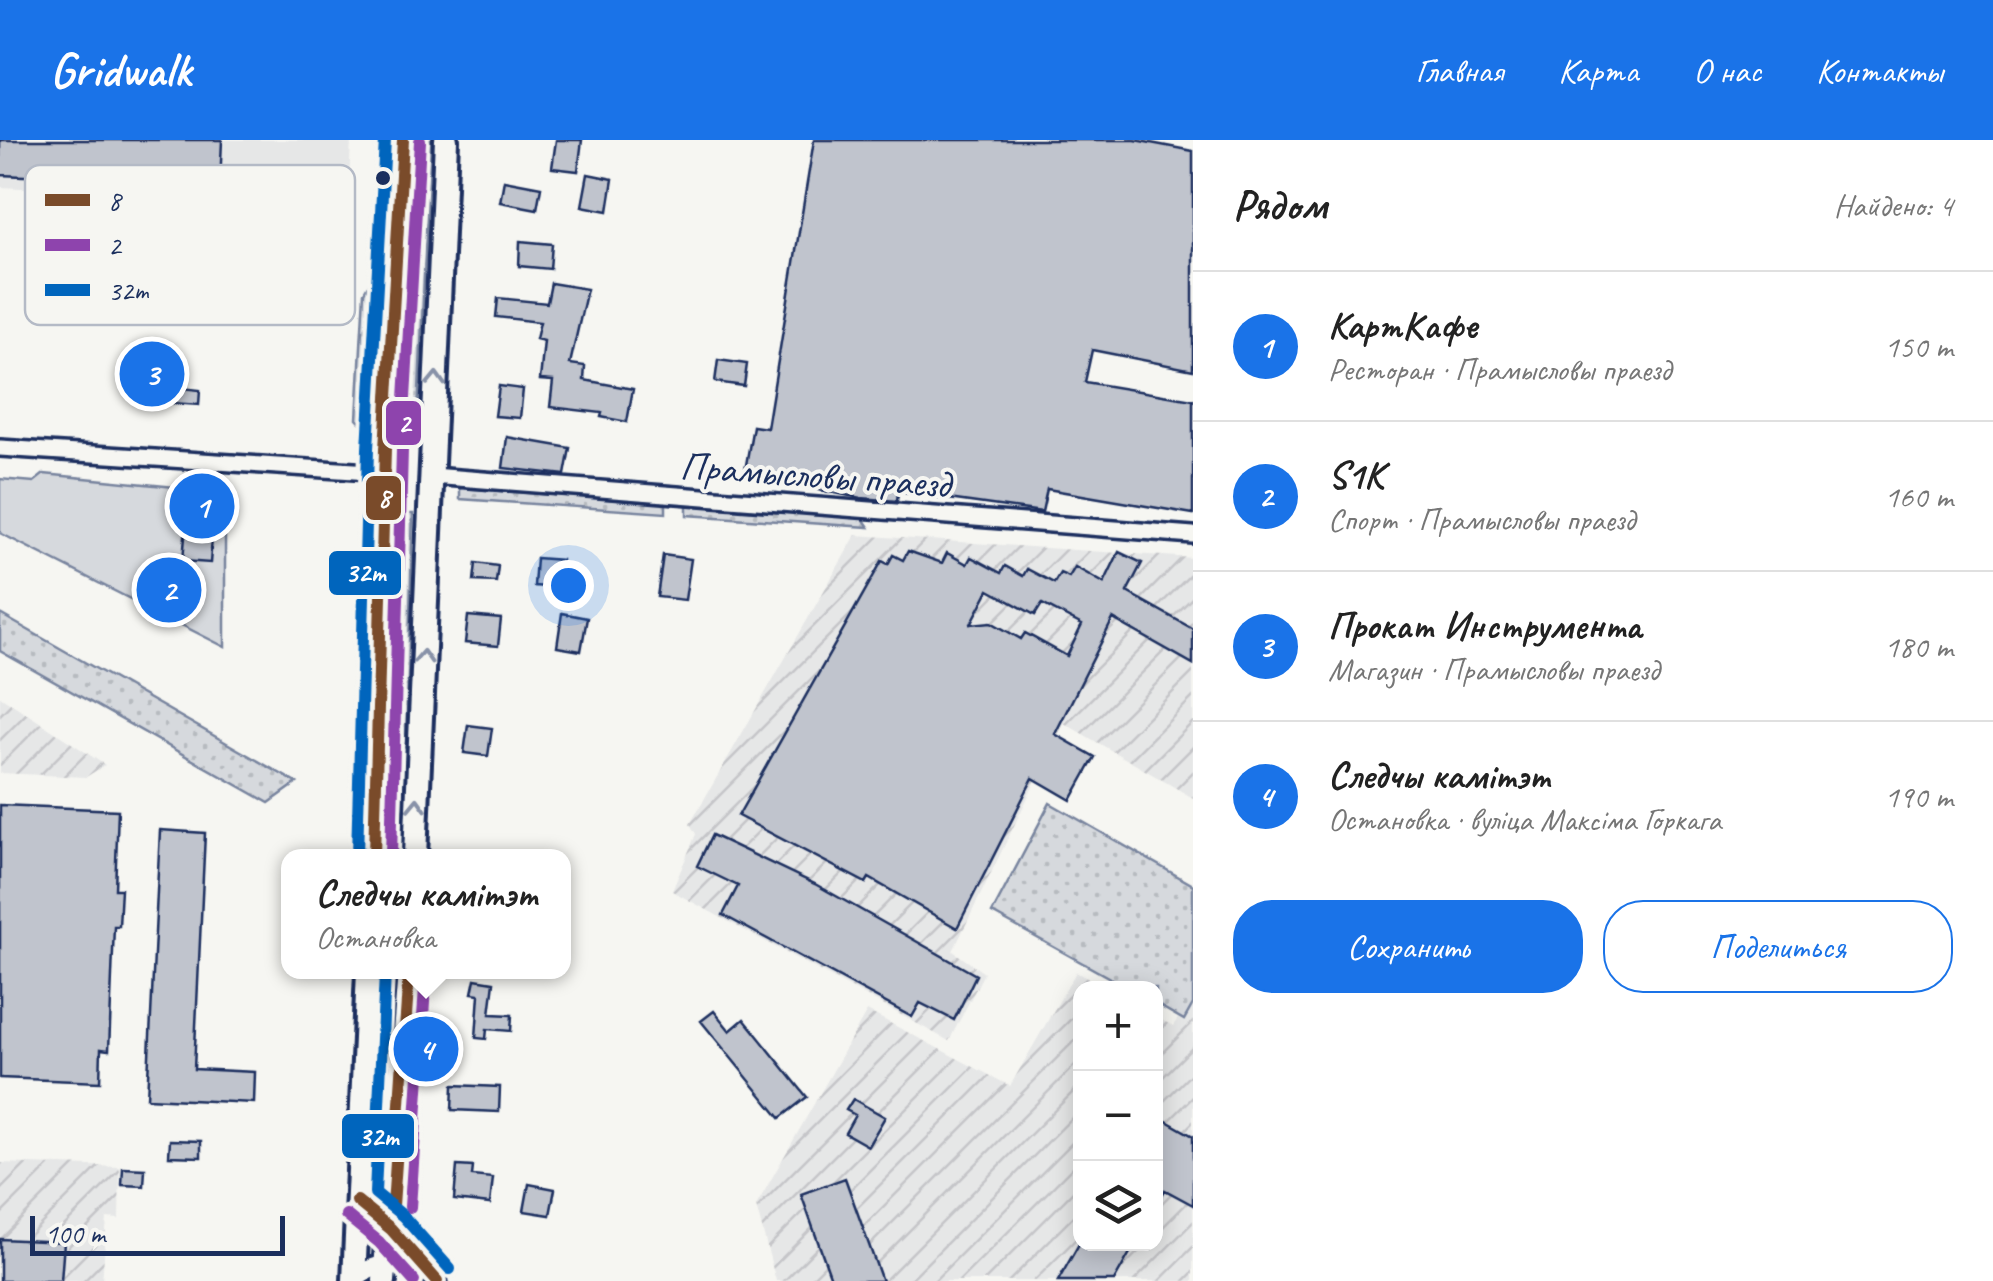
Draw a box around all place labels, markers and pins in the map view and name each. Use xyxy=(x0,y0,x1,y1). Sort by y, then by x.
unlabelled marker xyxy=(373,168,393,188)
pin: 3 xyxy=(120,336,184,412)
pin: 1 xyxy=(170,468,234,544)
pin: 2 xyxy=(136,552,202,628)
pin: 4 xyxy=(394,1012,458,1086)

